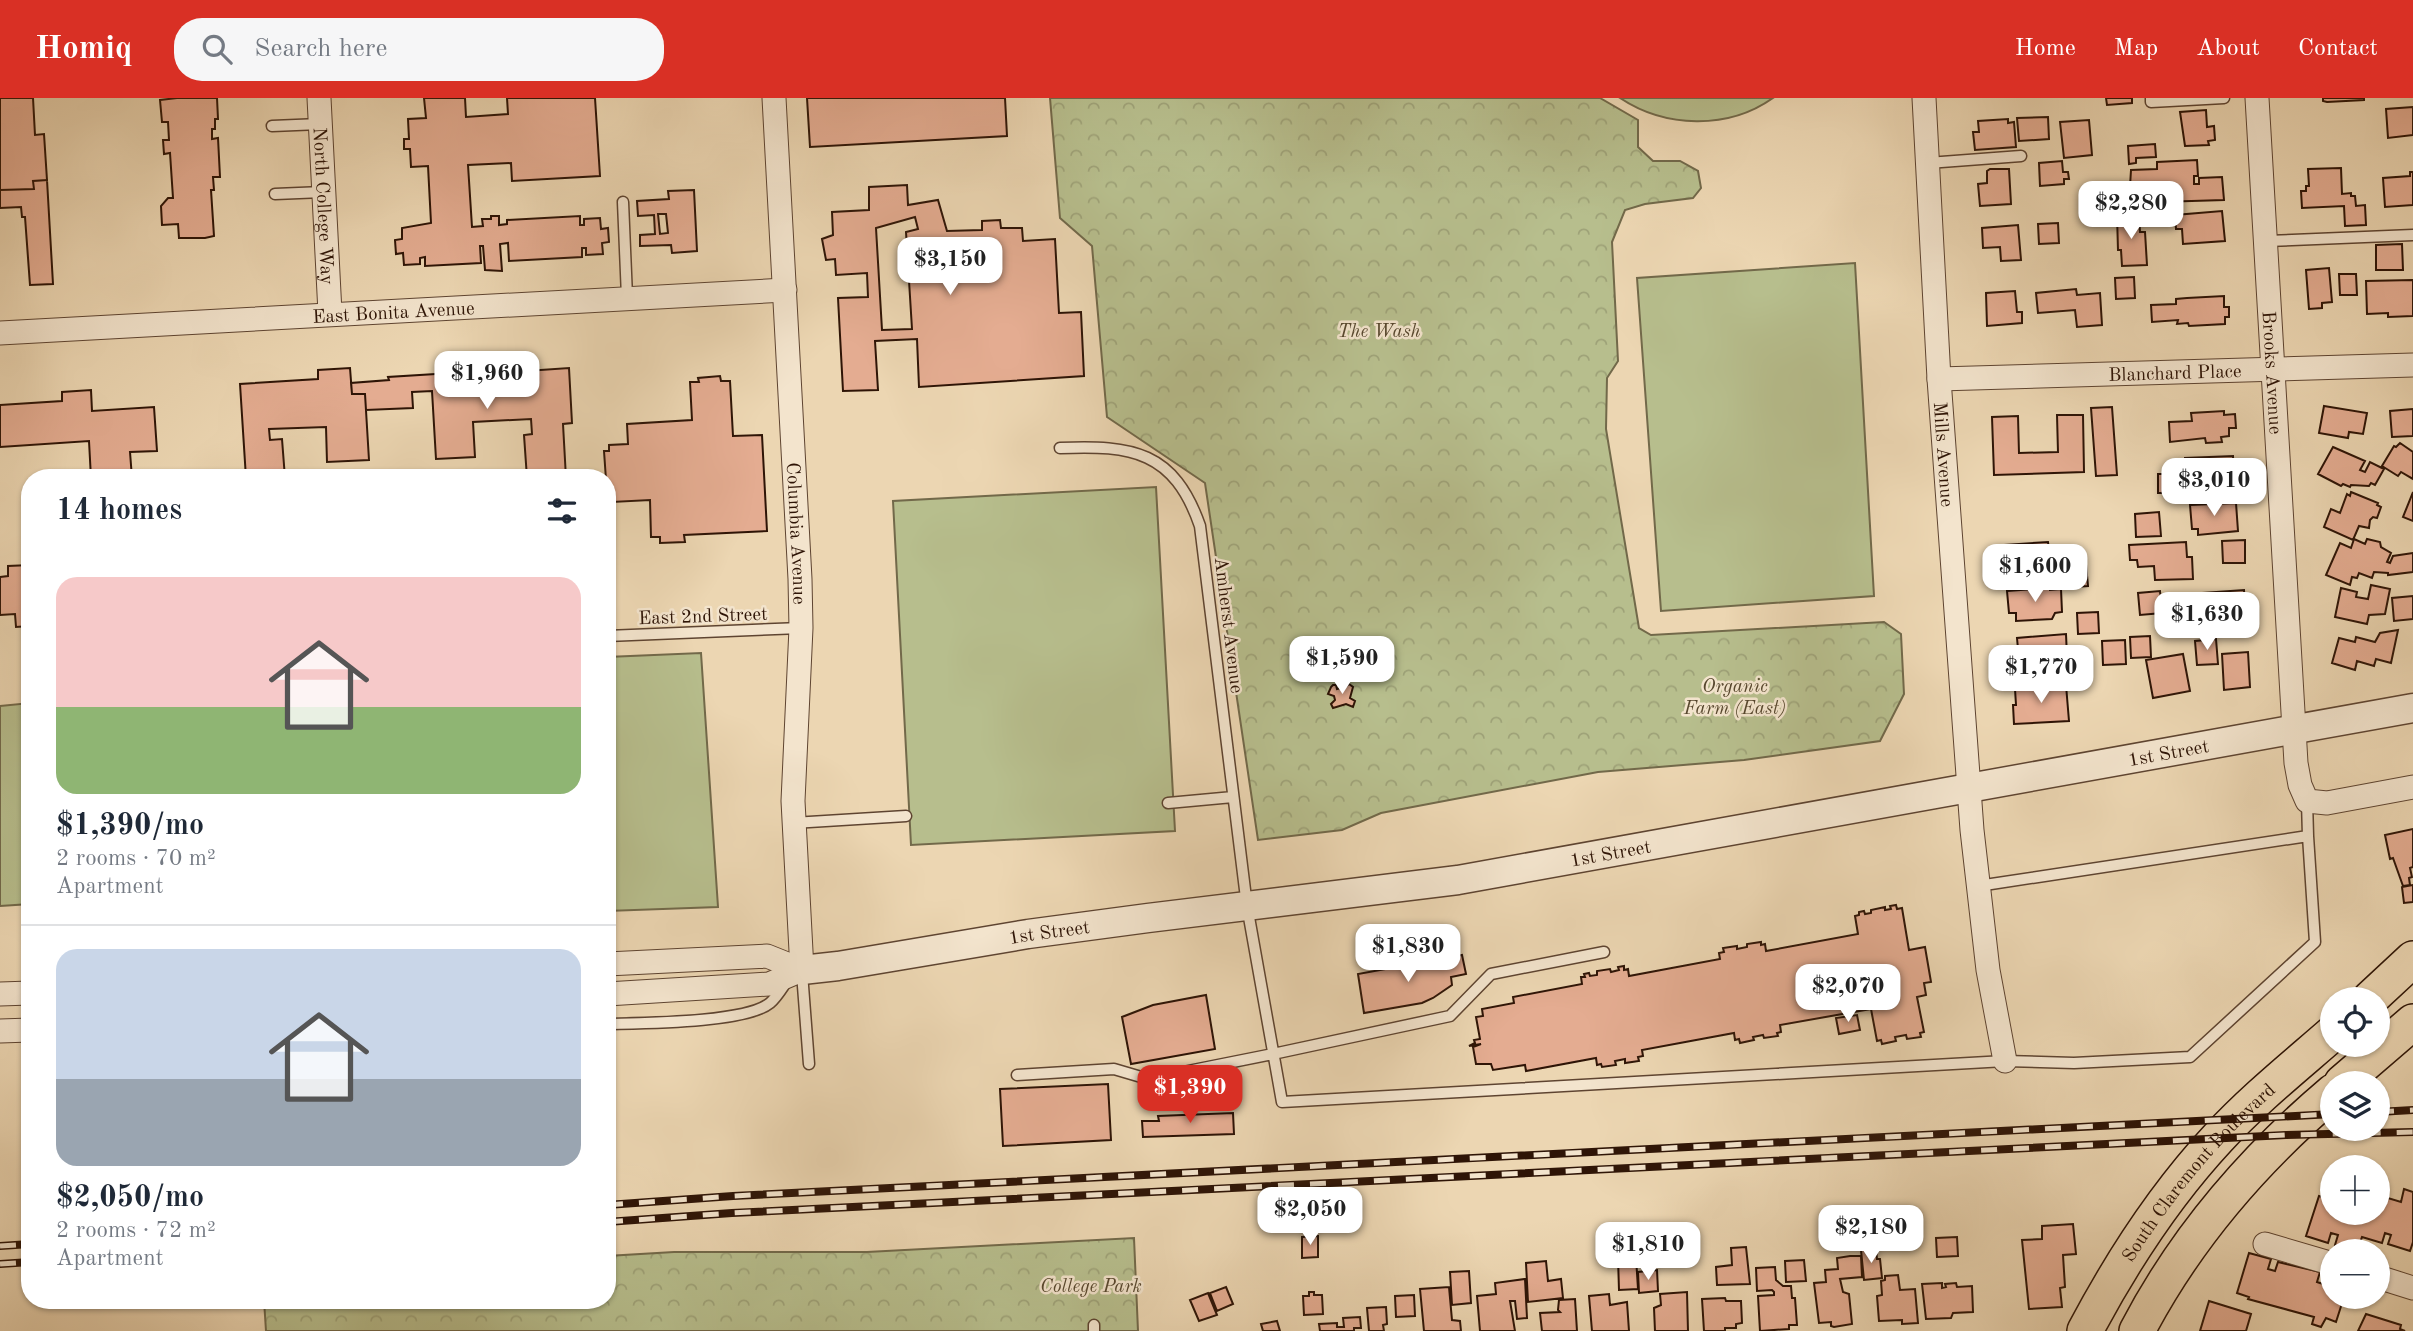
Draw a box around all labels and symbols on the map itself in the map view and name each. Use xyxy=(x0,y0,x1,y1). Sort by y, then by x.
street label: North College Way xyxy=(309,127,336,285)
pin: $2,280 xyxy=(2074,181,2188,241)
pin: $3,150 xyxy=(893,238,1007,297)
street label: East Bonita Avenue xyxy=(312,300,475,328)
street label: Brooks Avenue xyxy=(2258,310,2284,435)
park label: The Wash xyxy=(1338,323,1421,342)
pin: $1,960 xyxy=(430,352,544,411)
street label: Blanchard Place xyxy=(2108,363,2242,386)
street label: Mills Avenue xyxy=(1929,401,1955,508)
pin: $3,010 xyxy=(2157,458,2271,518)
street label: Columbia Avenue xyxy=(782,462,808,605)
pin: $1,600 xyxy=(1978,545,2092,604)
street label: Amherst Avenue xyxy=(1210,556,1245,694)
pin: $1,630 xyxy=(2150,592,2264,652)
street label: East 2nd Street xyxy=(638,606,768,629)
pin: $1,590 xyxy=(1285,636,1399,696)
pin: $1,770 xyxy=(1984,646,2098,705)
park label: Organic Farm (East) xyxy=(1683,678,1786,719)
street label: 1st Street xyxy=(2127,738,2211,771)
street label: 1st Street xyxy=(1569,838,1653,872)
street label: 1st Street xyxy=(1007,919,1091,949)
pin: $1,830 xyxy=(1351,924,1465,984)
pin: $2,070 xyxy=(1791,964,1905,1024)
pin: $1,390 xyxy=(1133,1066,1247,1125)
street label: South Claremont Boulevard xyxy=(2120,1081,2280,1266)
pin: $2,050 xyxy=(1253,1188,1367,1247)
pin: $2,180 xyxy=(1814,1206,1928,1265)
pin: $1,810 xyxy=(1591,1222,1705,1282)
park label: College Park xyxy=(1040,1278,1142,1297)

